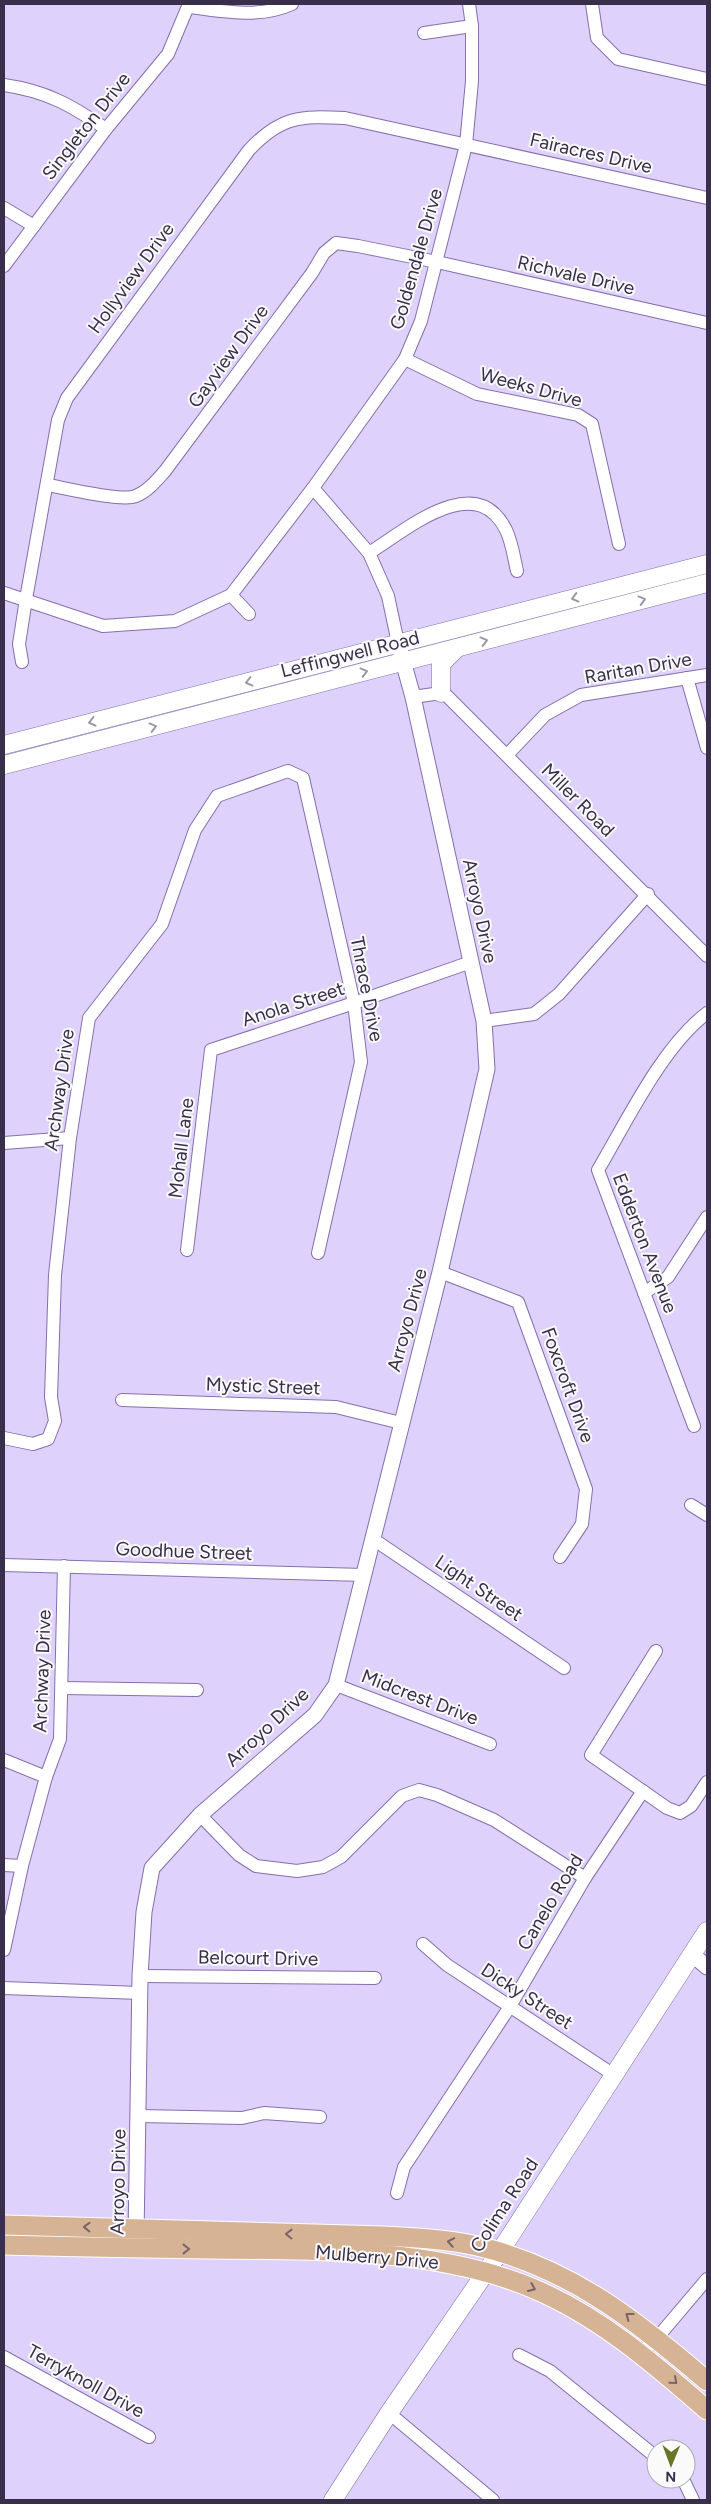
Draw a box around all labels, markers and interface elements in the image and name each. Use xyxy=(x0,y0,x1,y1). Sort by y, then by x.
street label: Singleton Drive xyxy=(37,68,135,184)
street label: Fairacres Drive xyxy=(528,128,654,178)
street label: Goldendale Drive xyxy=(385,186,447,332)
street label: Hollyview Drive xyxy=(83,218,179,338)
street label: Richvale Drive xyxy=(515,250,637,300)
street label: Gayview Drive xyxy=(183,300,273,412)
street label: Weeks Drive xyxy=(477,362,585,412)
one-way arrow xyxy=(571,592,580,603)
one-way arrow xyxy=(637,596,645,606)
street label: Leffingwell Road xyxy=(278,626,422,682)
one-way arrow xyxy=(480,636,489,647)
street label: Raritan Drive xyxy=(583,647,693,689)
one-way arrow xyxy=(359,667,368,678)
one-way arrow xyxy=(245,676,254,687)
one-way arrow xyxy=(88,717,96,727)
one-way arrow xyxy=(148,722,157,733)
street label: Miller Road xyxy=(537,759,619,841)
street label: Arroyo Drive xyxy=(458,857,502,965)
street label: Thrace Drive xyxy=(346,935,388,1043)
street label: Anola Street xyxy=(239,977,347,1031)
street label: Archway Drive xyxy=(39,1028,79,1152)
street label: Mohall Lane xyxy=(163,1096,199,1200)
street label: Edderton Avenue xyxy=(608,1170,682,1316)
street label: Arroyo Drive xyxy=(382,1266,432,1374)
street label: Foxcroft Drive xyxy=(537,1324,599,1446)
street label: Mystic Street xyxy=(205,1373,321,1399)
street label: Goodhue Street xyxy=(115,1537,253,1565)
street label: Light Street xyxy=(431,1550,527,1626)
street label: Archway Drive xyxy=(28,1609,56,1733)
street label: Midcrest Drive xyxy=(358,1664,482,1730)
street label: Arroyo Drive xyxy=(220,1682,314,1772)
street label: Canelo Road xyxy=(512,1850,588,1954)
street label: Belcourt Drive xyxy=(198,1945,318,1971)
street label: Dicky Street xyxy=(477,1958,577,2034)
street label: Arroyo Drive xyxy=(106,2129,130,2235)
street label: Colima Road xyxy=(465,2154,543,2256)
one-way arrow xyxy=(83,2222,91,2233)
one-way arrow xyxy=(285,2228,293,2239)
one-way arrow xyxy=(447,2237,456,2247)
street label: Mulberry Drive xyxy=(314,2240,440,2274)
one-way arrow xyxy=(182,2244,190,2254)
one-way arrow xyxy=(527,2282,536,2293)
one-way arrow xyxy=(626,2314,635,2322)
street label: Terryknoll Drive xyxy=(23,2339,149,2423)
one-way arrow xyxy=(668,2376,677,2384)
north arrow xyxy=(646,2439,696,2489)
text: N xyxy=(665,2468,676,2485)

